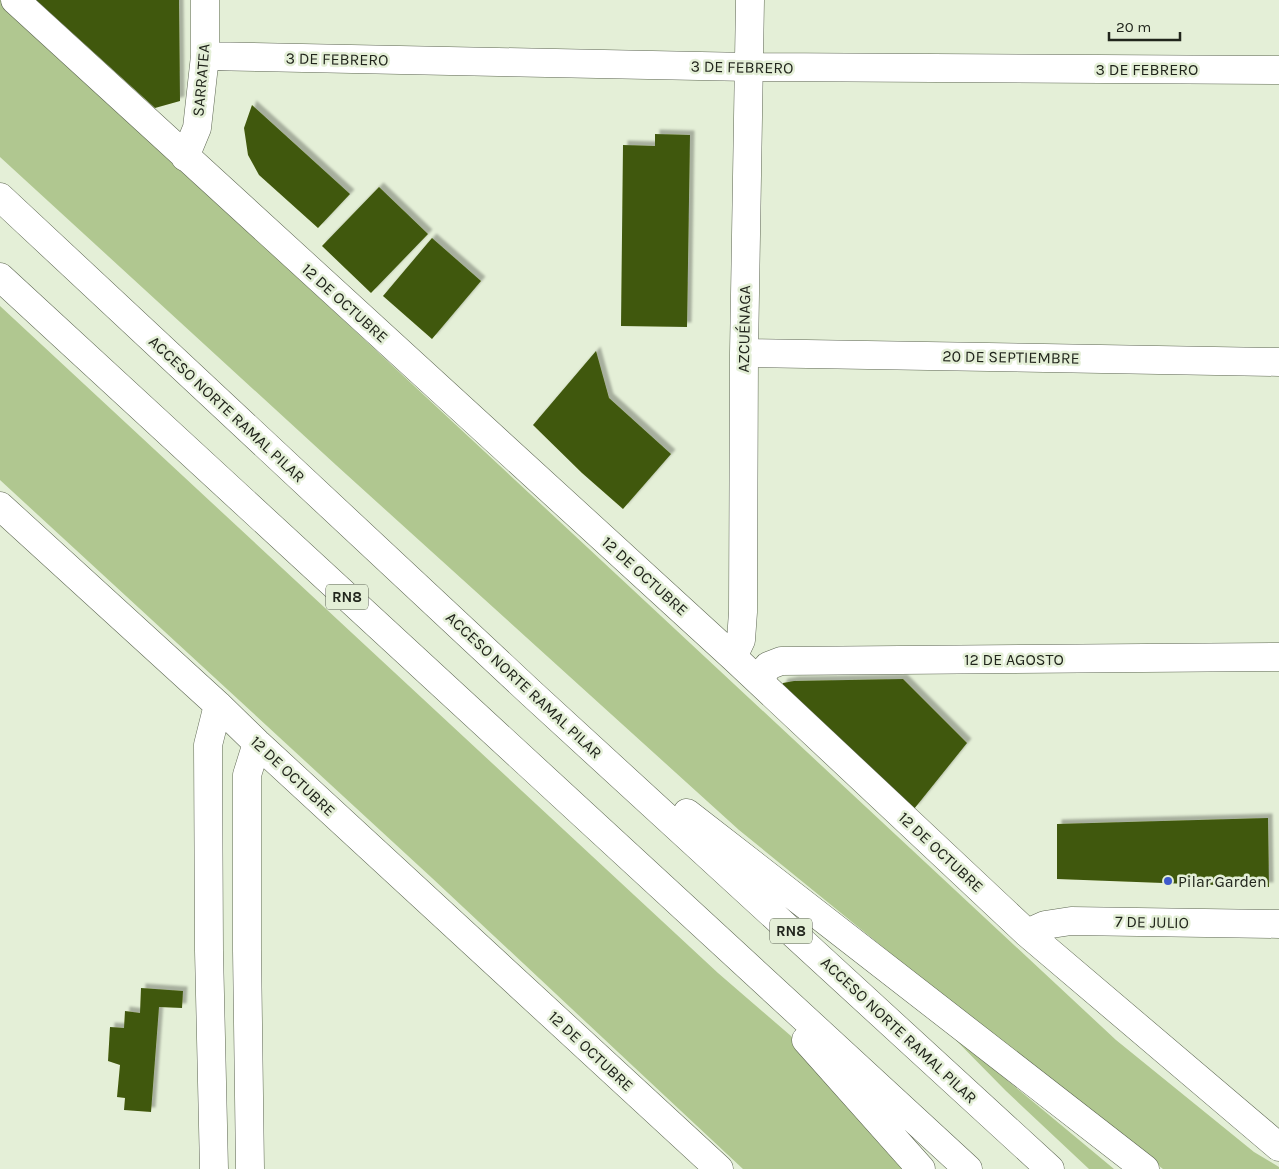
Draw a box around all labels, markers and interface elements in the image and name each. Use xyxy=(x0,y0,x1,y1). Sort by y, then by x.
scale bar xyxy=(1109,10,1180,42)
text: 20 m xyxy=(1116,18,1151,36)
street label: SARRATEA xyxy=(188,43,214,117)
street label: 3 DE FEBRERO xyxy=(285,49,389,69)
street label: 3 DE FEBRERO xyxy=(690,57,794,77)
street label: 3 DE FEBRERO xyxy=(1096,60,1198,79)
street label: 12 DE OCTUBRE xyxy=(298,259,392,347)
street label: AZCUÉNAGA xyxy=(734,285,754,373)
street label: ACCESO NORTE RAMAL PILAR xyxy=(145,332,309,486)
street label: 20 DE SEPTIEMBRE xyxy=(942,346,1080,368)
street label: 12 DE OCTUBRE xyxy=(598,532,692,620)
road number: RN8 xyxy=(326,584,368,610)
street label: ACCESO NORTE RAMAL PILAR xyxy=(442,608,606,762)
street label: 12 DE AGOSTO xyxy=(964,650,1064,669)
street label: 12 DE OCTUBRE xyxy=(247,732,339,820)
street label: 12 DE OCTUBRE xyxy=(895,808,987,896)
place label: Pilar Garden xyxy=(1178,872,1267,891)
marker: Pilar Garden xyxy=(1162,875,1174,887)
street label: 7 DE JULIO xyxy=(1115,912,1189,932)
road number: RN8 xyxy=(770,918,812,944)
street label: ACCESO NORTE RAMAL PILAR xyxy=(817,953,981,1107)
street label: 12 DE OCTUBRE xyxy=(545,1007,637,1095)

